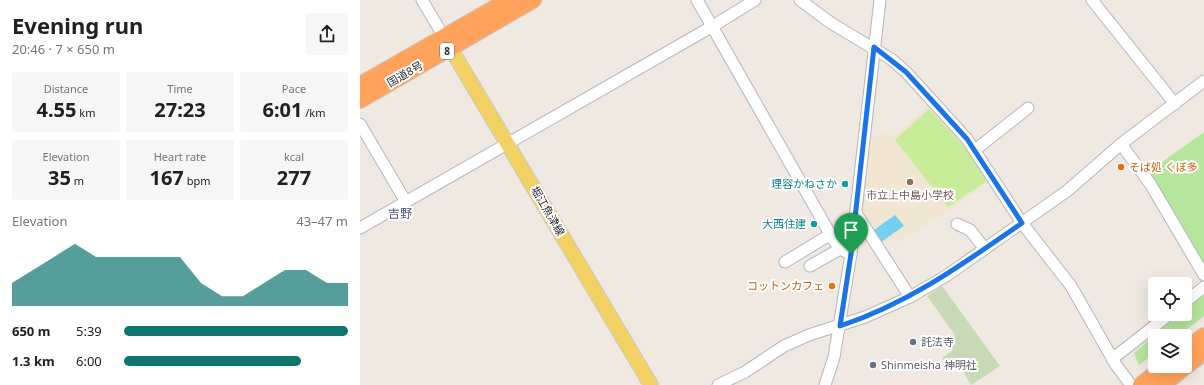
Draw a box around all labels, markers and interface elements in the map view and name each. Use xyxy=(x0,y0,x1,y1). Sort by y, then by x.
text: Evening run xyxy=(12,10,143,40)
button: share xyxy=(306,13,348,55)
text: 20:46 · 7 × 650 m xyxy=(12,40,115,58)
road number: 8 xyxy=(440,43,454,59)
street label: 国道8号 xyxy=(384,57,426,90)
text: Distance xyxy=(44,81,88,96)
text: Time xyxy=(167,81,193,96)
text: Pace xyxy=(282,81,306,96)
text: 4.55 xyxy=(37,96,76,123)
text: 27:23 xyxy=(154,96,206,123)
text: 6:01 xyxy=(262,96,302,123)
text: km xyxy=(76,105,95,120)
text: /km xyxy=(302,105,326,120)
text: Elevation xyxy=(43,149,89,164)
text: Heart rate xyxy=(154,149,206,164)
text: kcal xyxy=(284,149,304,164)
place label: そば処 くぼ多 xyxy=(1129,159,1198,174)
marker: そば処 くぼ多 xyxy=(1116,162,1126,172)
text: 35 xyxy=(48,164,71,191)
text: 167 xyxy=(149,164,184,191)
text: 277 xyxy=(277,164,311,191)
text: m xyxy=(71,173,84,188)
text: bpm xyxy=(184,173,211,188)
place label: 理容かねさか xyxy=(771,176,837,191)
marker: 市立上中島小学校 xyxy=(905,177,915,187)
marker: 理容かねさか xyxy=(840,179,850,189)
street label: 堀江魚津線 xyxy=(528,183,569,238)
place label: 市立上中島小学校 xyxy=(866,187,954,202)
district label: 吉野 xyxy=(388,205,412,222)
text: Elevation xyxy=(12,212,68,230)
text: 43–47 m xyxy=(296,212,348,230)
pin xyxy=(834,213,868,254)
place label: 大西住建 xyxy=(762,216,806,231)
marker: 大西住建 xyxy=(809,219,819,229)
icon: arrive xyxy=(840,219,862,241)
map controls xyxy=(1148,277,1192,373)
button: locate xyxy=(1148,277,1192,321)
place label: コットンカフェ xyxy=(747,278,824,293)
marker: コットンカフェ xyxy=(827,281,837,291)
text: 650 m xyxy=(12,322,50,340)
text: 5:39 xyxy=(76,322,102,340)
button: layers xyxy=(1148,329,1192,373)
place label: 託法寺 xyxy=(921,334,954,349)
marker: 託法寺 xyxy=(908,337,918,347)
text: 1.3 km xyxy=(12,352,55,370)
text: 6:00 xyxy=(76,352,102,370)
place label: Shinmeisha 神明社 xyxy=(881,357,977,372)
marker: Shinmeisha 神明社 xyxy=(868,360,878,370)

